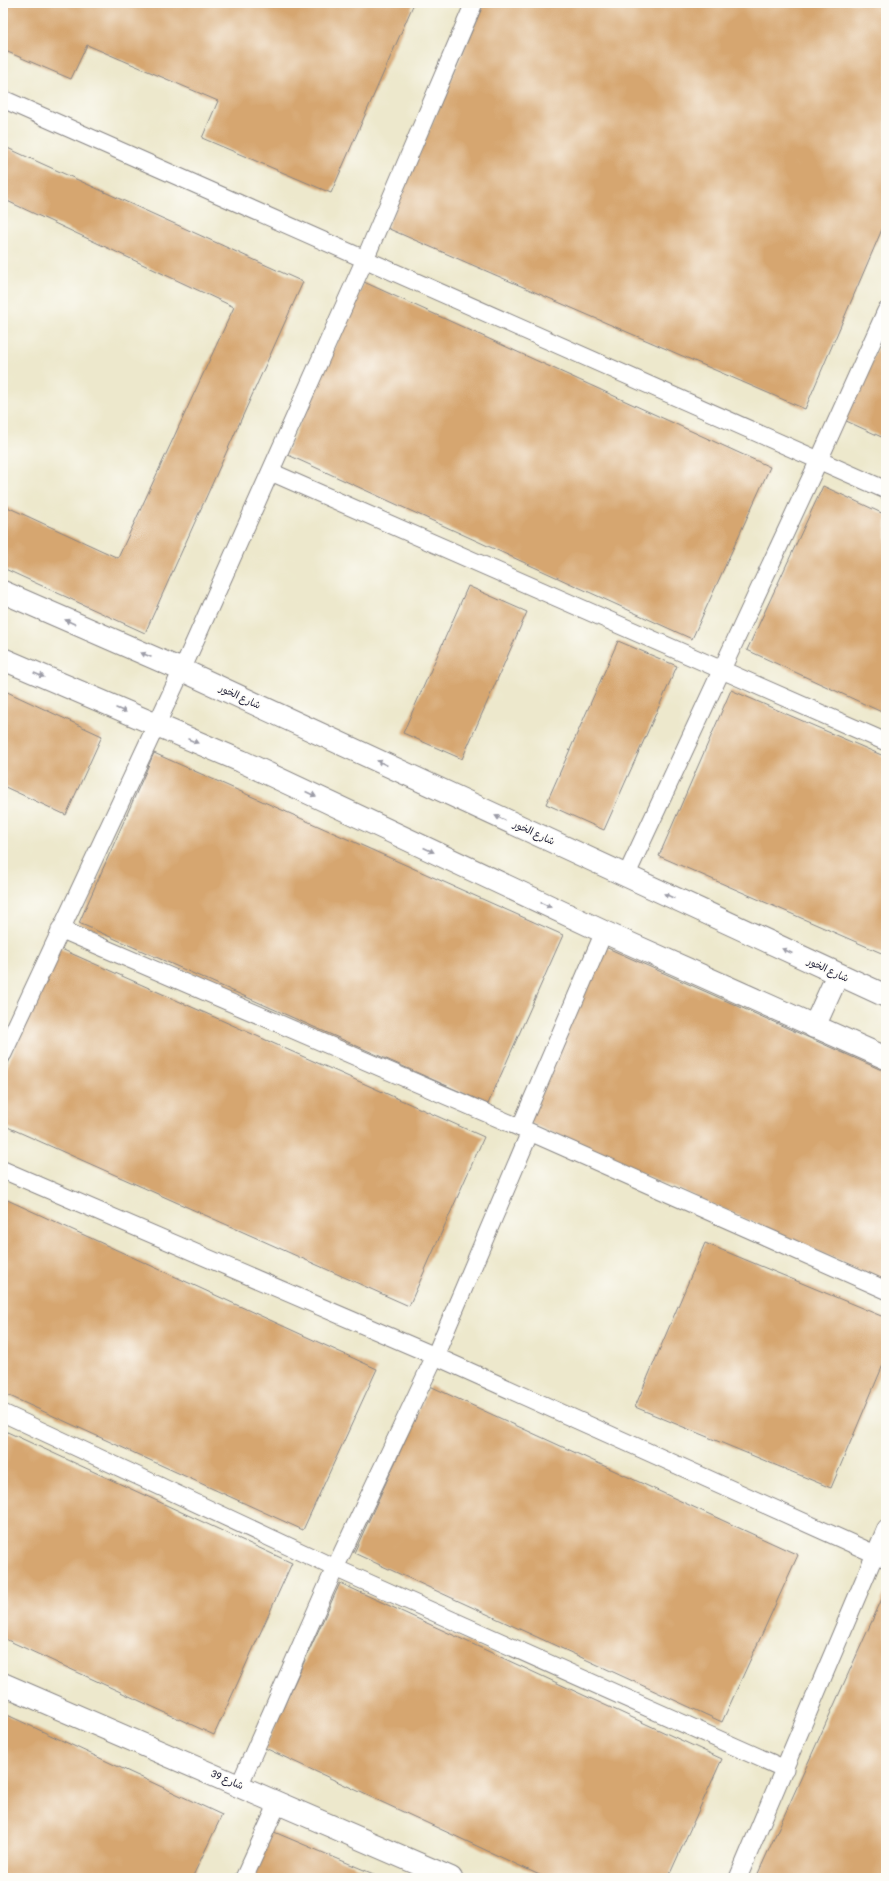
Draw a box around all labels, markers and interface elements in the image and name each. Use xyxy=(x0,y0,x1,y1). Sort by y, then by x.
one-way arrow xyxy=(64,619,76,625)
one-way arrow xyxy=(141,652,152,658)
one-way arrow xyxy=(33,672,44,678)
street label: شارع الخور xyxy=(216,682,263,713)
one-way arrow xyxy=(115,707,126,713)
one-way arrow xyxy=(187,738,199,744)
one-way arrow xyxy=(377,760,388,766)
one-way arrow xyxy=(305,791,317,797)
one-way arrow xyxy=(495,815,506,821)
street label: شارع الخور xyxy=(510,818,557,849)
one-way arrow xyxy=(423,847,434,853)
one-way arrow xyxy=(663,893,675,899)
one-way arrow xyxy=(541,902,552,908)
one-way arrow xyxy=(781,947,793,954)
street label: شارع الخور xyxy=(804,955,851,986)
street label: شارع 39 xyxy=(208,1768,245,1793)

